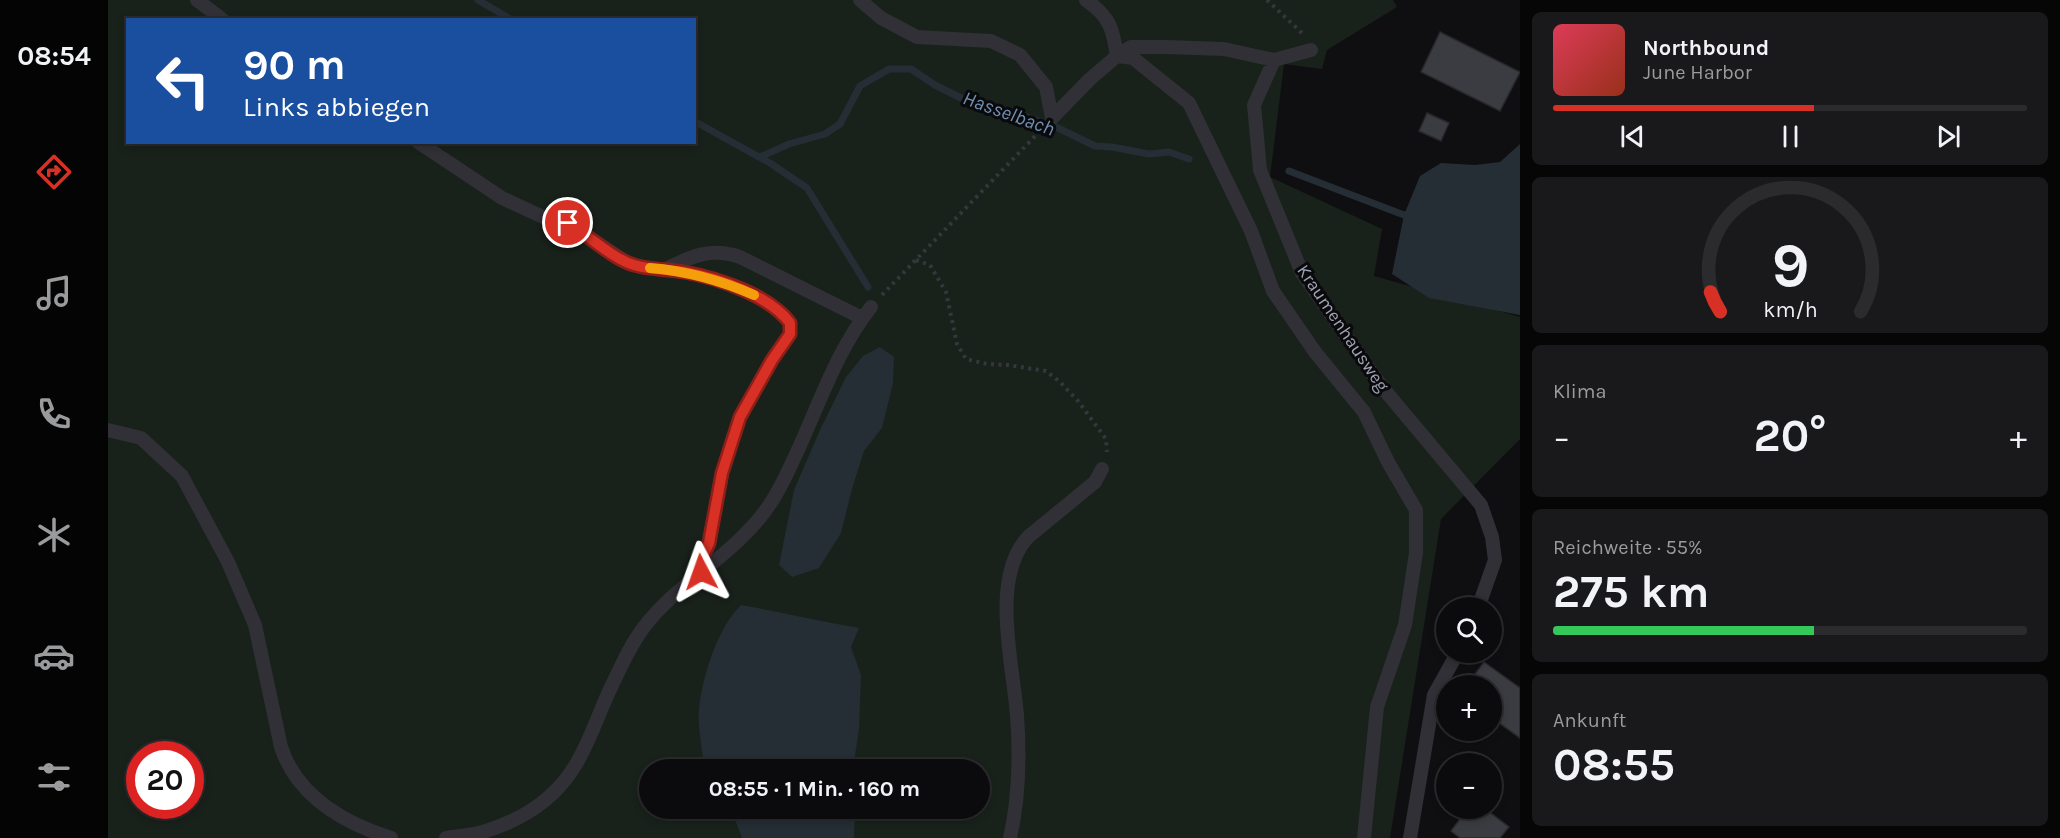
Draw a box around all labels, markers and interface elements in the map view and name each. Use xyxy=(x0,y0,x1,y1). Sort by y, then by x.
text: Northbound xyxy=(1643,35,1769,61)
text: 08:54 xyxy=(17,40,91,72)
text: 90 m xyxy=(243,40,346,90)
icon: left xyxy=(144,42,222,120)
text: June Harbor xyxy=(1643,61,1752,84)
water label: Hasselbach xyxy=(960,86,1058,141)
text: Links abbiegen xyxy=(243,91,430,123)
icon: previous xyxy=(1616,120,1649,153)
icon: pause xyxy=(1774,120,1807,153)
icon: next xyxy=(1932,120,1965,153)
icon: directions xyxy=(33,151,75,193)
pin xyxy=(542,197,593,248)
icon: arrive xyxy=(551,206,584,239)
text: 9 xyxy=(1771,229,1809,302)
street label: Kraumenhausweg xyxy=(1292,260,1394,396)
icon: music xyxy=(33,272,75,314)
text: km/h xyxy=(1763,297,1817,322)
text: Klima xyxy=(1553,380,1606,403)
icon: phone xyxy=(33,393,75,435)
text: 20° xyxy=(1753,410,1827,462)
text: − xyxy=(1553,418,1570,456)
text: + xyxy=(2010,418,2027,456)
icon: climate xyxy=(33,514,75,556)
text: Reichweite · 55% xyxy=(1553,536,1703,559)
position arrow xyxy=(669,540,733,604)
text: 275 km xyxy=(1553,566,1710,618)
map controls xyxy=(1436,597,1502,819)
button: search xyxy=(1436,597,1502,663)
icon: car xyxy=(33,635,75,677)
button: + xyxy=(1436,675,1502,741)
text: Ankunft xyxy=(1553,709,1626,732)
text: 08:55 xyxy=(1553,739,1675,791)
speed limit sign: 20 xyxy=(126,741,204,819)
button: − xyxy=(1436,753,1502,819)
icon: filters xyxy=(33,756,75,798)
text: 08:55 · 1 Min. · 160 m xyxy=(709,776,920,802)

